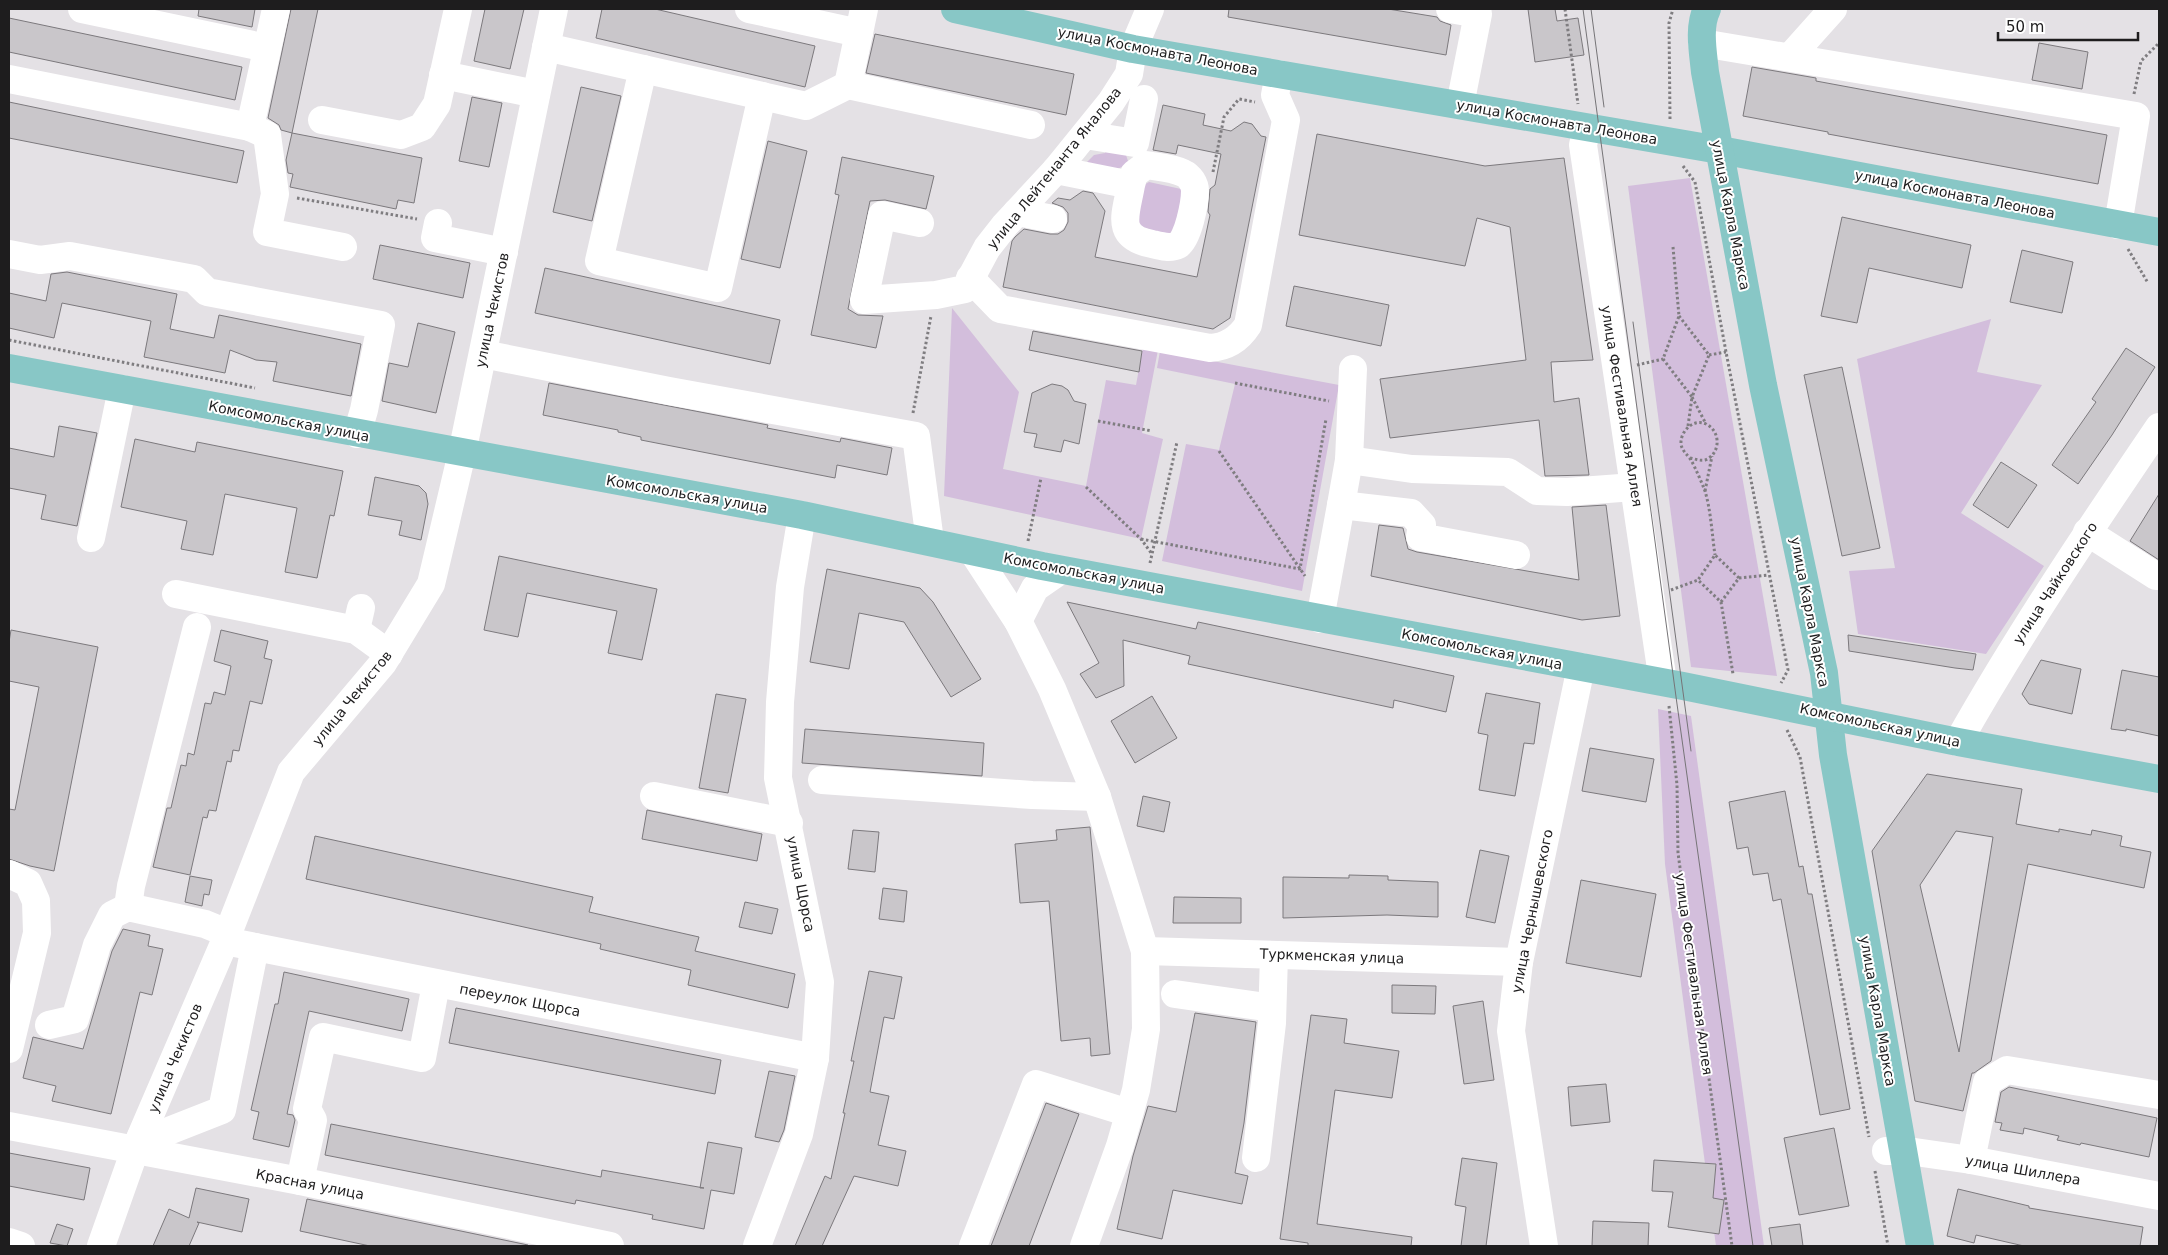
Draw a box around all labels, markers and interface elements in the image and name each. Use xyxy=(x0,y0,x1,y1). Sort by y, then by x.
scale bar xyxy=(1998,10,2138,42)
text: 50 m xyxy=(2006,18,2044,36)
street label: улица Космонавта Леонова xyxy=(1057,24,1259,78)
street label: улица Лейтенанта Яналова xyxy=(984,84,1124,252)
street label: улица Космонавта Леонова xyxy=(1455,96,1659,148)
street label: улица Карла Маркса xyxy=(1709,139,1753,291)
street label: улица Космонавта Леонова xyxy=(1854,167,2056,221)
street label: улица Чекистов xyxy=(472,251,512,369)
street label: улица Фестивальная Аллея xyxy=(1598,304,1646,508)
street label: Комсомольская улица xyxy=(207,398,371,444)
street label: Комсомольская улица xyxy=(605,472,769,516)
street label: улица Чайковского xyxy=(2010,519,2100,647)
street label: улица Карла Маркса xyxy=(1788,536,1832,688)
street label: Комсомольская улица xyxy=(1002,550,1166,596)
street label: Комсомольская улица xyxy=(1400,626,1564,672)
street label: улица Чекистов xyxy=(309,647,395,749)
street label: Комсомольская улица xyxy=(1798,700,1962,750)
street label: улица Чернышевского xyxy=(1508,828,1556,994)
street label: улица Щорса xyxy=(784,834,818,934)
street label: улица Фестивальная Аллея xyxy=(1672,872,1716,1076)
street label: улица Карла Маркса xyxy=(1857,934,1899,1088)
street label: Туркменская улица xyxy=(1258,945,1405,967)
street label: переулок Щорса xyxy=(458,980,582,1020)
street label: улица Чекистов xyxy=(145,1001,205,1115)
street label: улица Шиллера xyxy=(1964,1152,2082,1188)
street label: Красная улица xyxy=(254,1166,366,1202)

